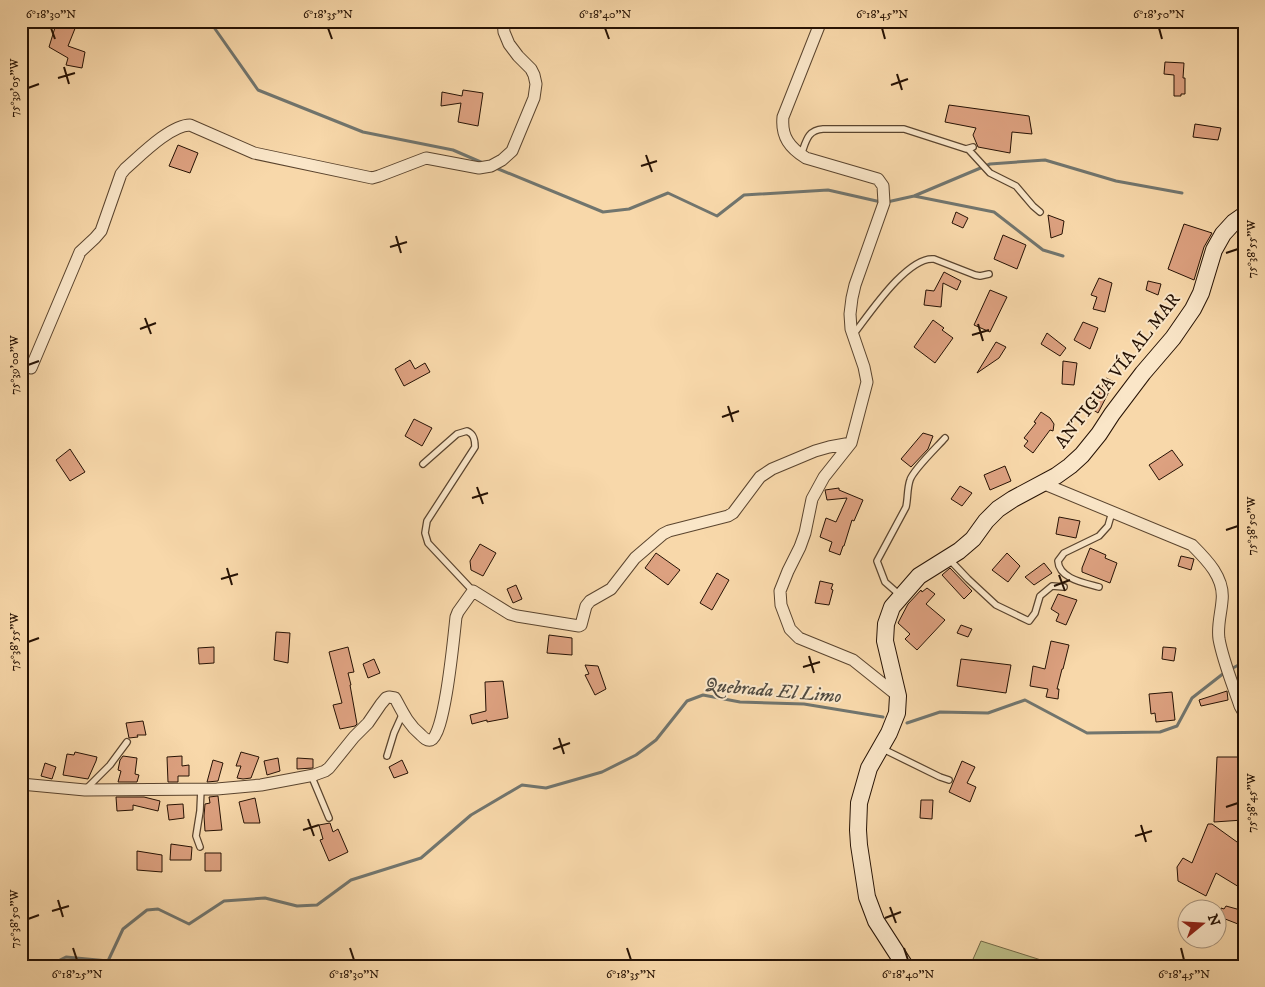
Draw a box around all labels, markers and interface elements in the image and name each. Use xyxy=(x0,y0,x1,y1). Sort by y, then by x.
text: 6°18'30"N xyxy=(26,7,76,22)
text: 6°18'35"N xyxy=(303,7,353,22)
text: 6°18'40"N xyxy=(579,7,632,22)
text: 6°18'45"N xyxy=(856,7,908,22)
text: 6°18'50"N xyxy=(1133,7,1185,22)
text: 75°39'05"W xyxy=(7,57,22,117)
text: 75°38'55"W xyxy=(1244,219,1259,278)
street label: ANTIGUA VÍA AL MAR xyxy=(1050,288,1185,453)
text: 75°39'00"W xyxy=(7,334,22,395)
text: 75°38'50"W xyxy=(1244,495,1259,556)
text: 75°38'55"W xyxy=(7,612,22,671)
water label: Quebrada El Limo xyxy=(703,674,843,708)
text: 75°38'45"W xyxy=(1244,772,1259,833)
text: 75°38'50"W xyxy=(7,888,22,949)
north arrow xyxy=(1178,900,1228,950)
text: N xyxy=(1203,912,1224,929)
text: 6°18'25"N xyxy=(51,967,103,982)
text: 6°18'30"N xyxy=(329,967,379,982)
text: 6°18'35"N xyxy=(606,967,656,982)
text: 6°18'40"N xyxy=(882,967,935,982)
text: 6°18'45"N xyxy=(1158,967,1210,982)

